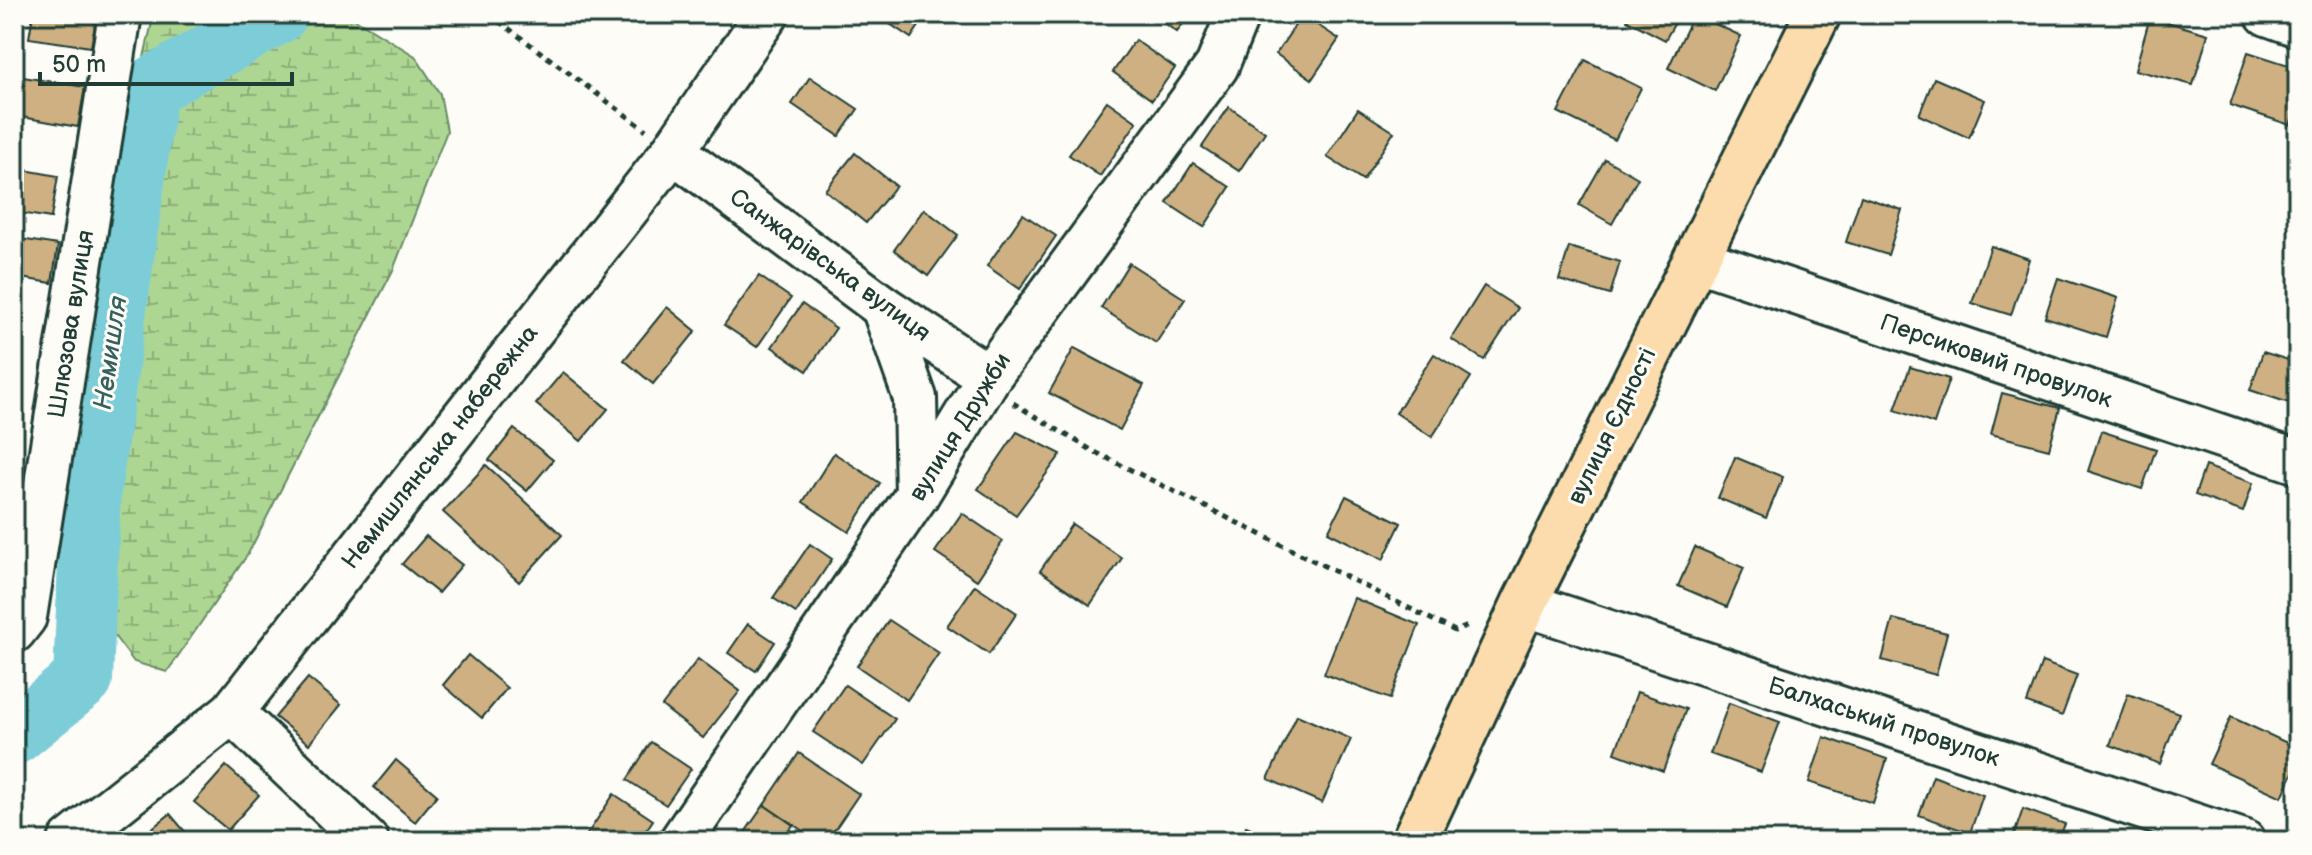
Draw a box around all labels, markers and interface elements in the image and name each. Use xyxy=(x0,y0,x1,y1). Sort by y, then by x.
scale bar xyxy=(40,36,292,86)
text: 50 m xyxy=(52,50,106,79)
street label: Санжарівська вулиця xyxy=(724,182,936,348)
street label: Шлюзова вулиця xyxy=(42,228,100,420)
water label: Немишля xyxy=(88,293,134,412)
street label: Персиковий провулок xyxy=(1876,308,2116,414)
street label: Немишлянська набережна xyxy=(336,319,544,575)
street label: вулиця Єдності xyxy=(1562,343,1662,509)
street label: вулиця Дружби xyxy=(903,347,1017,507)
street label: Балхаський провулок xyxy=(1765,671,2004,773)

